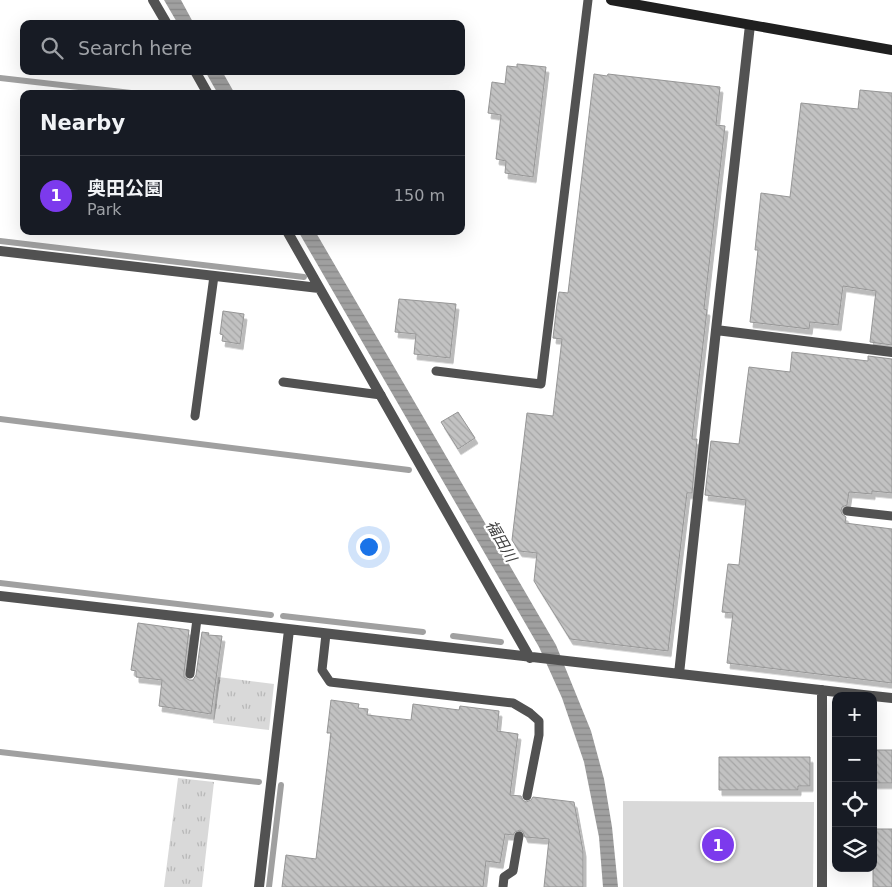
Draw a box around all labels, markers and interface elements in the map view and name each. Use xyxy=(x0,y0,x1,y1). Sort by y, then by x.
search box xyxy=(20,20,465,75)
icon: search xyxy=(38,34,66,62)
text: Search here xyxy=(78,37,192,59)
text: Nearby xyxy=(40,111,125,135)
text: 奥田公園 xyxy=(87,177,163,199)
text: 1 xyxy=(50,186,62,205)
text: 150 m xyxy=(394,186,445,205)
text: Park xyxy=(87,200,122,219)
water label: 福田川 xyxy=(482,517,521,567)
your location xyxy=(356,534,382,560)
map controls xyxy=(832,692,877,872)
button: + xyxy=(832,692,877,737)
button: − xyxy=(832,737,877,782)
button: locate xyxy=(832,782,877,827)
pin: 1 xyxy=(702,826,734,864)
button: layers xyxy=(832,827,877,872)

